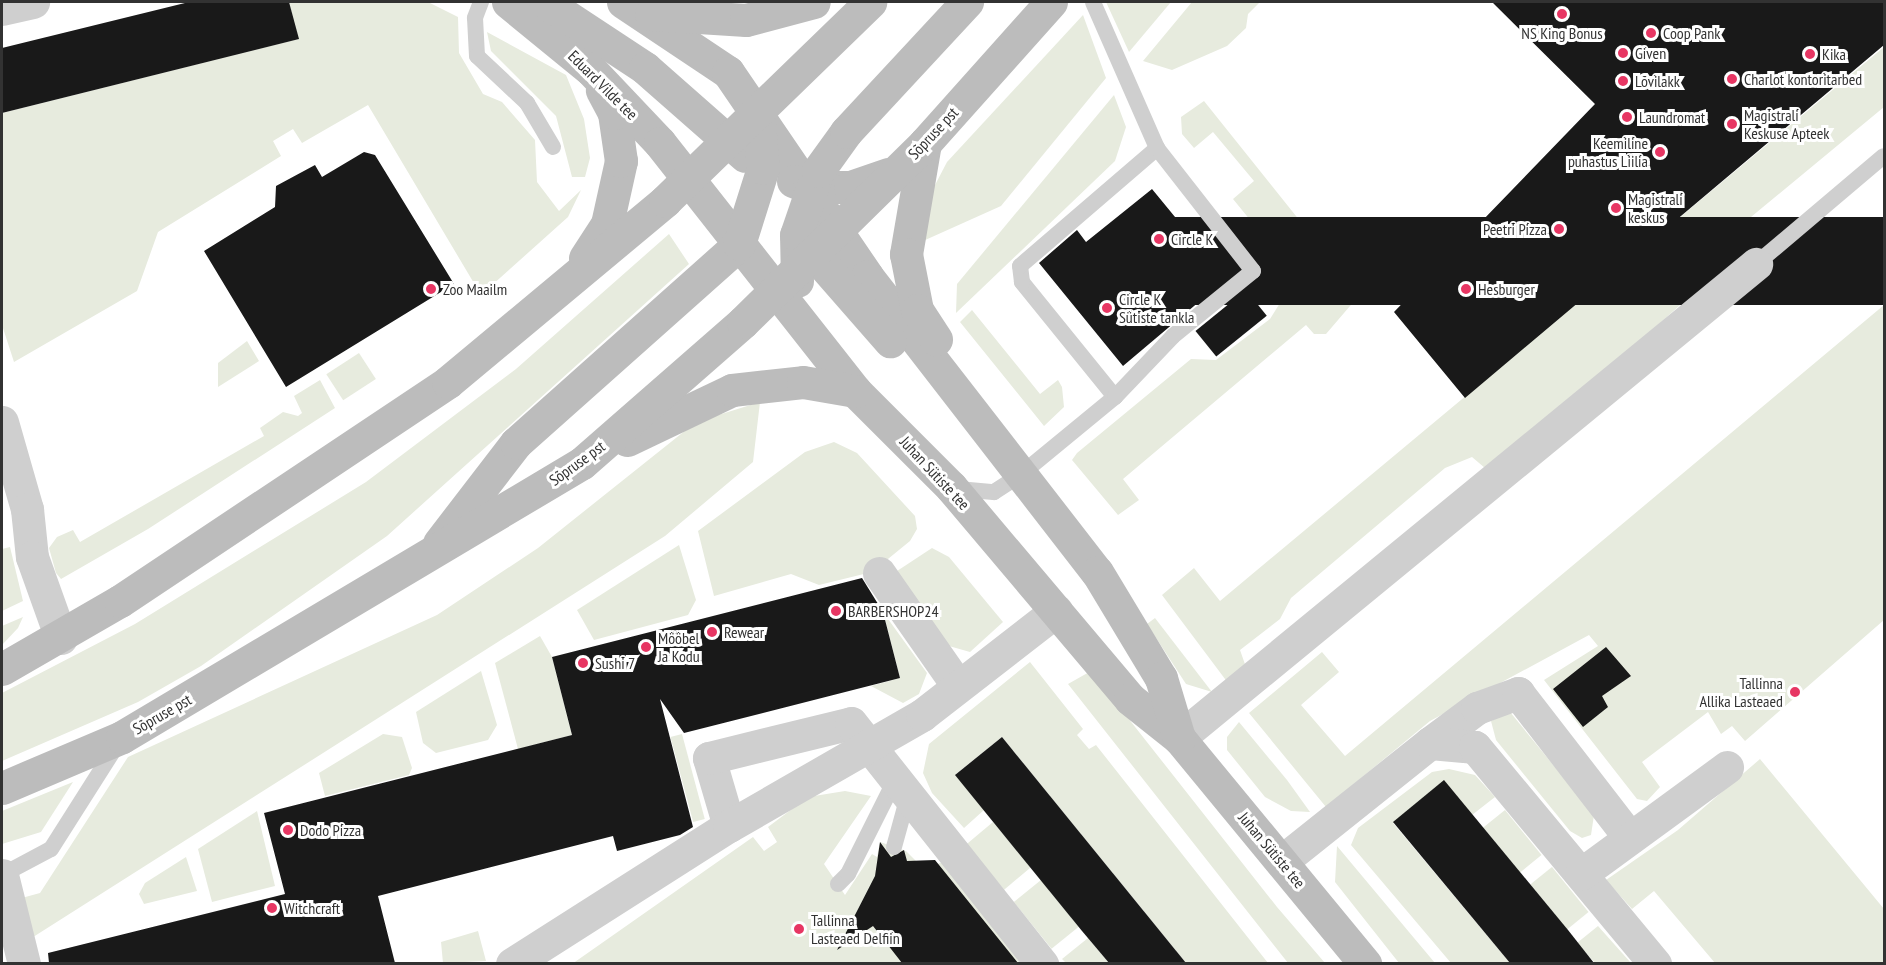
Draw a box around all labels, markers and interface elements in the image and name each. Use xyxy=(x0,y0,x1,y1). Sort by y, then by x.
marker: NS King Bonus xyxy=(1555,7,1569,21)
place label: NS King Bonus xyxy=(1521,23,1603,43)
place label: Coop Pank xyxy=(1663,23,1720,43)
marker: Coop Pank xyxy=(1644,26,1658,40)
place label: Given xyxy=(1635,43,1666,63)
place label: Kika xyxy=(1822,44,1846,64)
street label: Eduard Vilde tee xyxy=(564,46,642,124)
marker: Given xyxy=(1616,46,1630,60)
marker: Kika xyxy=(1803,47,1817,61)
place label: Charlot kontoritarbed xyxy=(1744,69,1862,89)
place label: Lõvilakk xyxy=(1635,71,1680,91)
marker: Charlot kontoritarbed xyxy=(1725,72,1739,86)
marker: Lõvilakk xyxy=(1616,74,1630,88)
street label: Sõpruse pst xyxy=(904,103,962,163)
place label: Magistrali Keskuse Apteek xyxy=(1744,105,1830,143)
place label: Laundromat xyxy=(1639,107,1705,127)
marker: Laundromat xyxy=(1620,110,1634,124)
marker: Magistrali Keskuse Apteek xyxy=(1725,117,1739,131)
place label: Keemiline puhastus Liilia xyxy=(1568,133,1648,171)
marker: Keemiline puhastus Liilia xyxy=(1653,145,1667,159)
place label: Magistrali keskus xyxy=(1628,189,1683,227)
marker: Magistrali keskus xyxy=(1609,201,1623,215)
place label: Peetri Pizza xyxy=(1483,219,1547,239)
marker: Peetri Pizza xyxy=(1552,222,1566,236)
place label: Circle K xyxy=(1171,229,1213,249)
marker: Circle K xyxy=(1152,232,1166,246)
place label: Zoo Maailm xyxy=(443,279,507,299)
place label: Hesburger xyxy=(1478,279,1535,299)
marker: Zoo Maailm xyxy=(424,282,438,296)
marker: Hesburger xyxy=(1459,282,1473,296)
place label: Circle K Sütiste tankla xyxy=(1119,289,1195,327)
marker: Circle K Sütiste tankla xyxy=(1100,301,1114,315)
street label: Juhan Sütiste tee xyxy=(896,432,974,514)
street label: Sõpruse pst xyxy=(545,436,609,490)
place label: BARBERSHOP24 xyxy=(848,601,939,621)
marker: BARBERSHOP24 xyxy=(829,604,843,618)
place label: Rewear xyxy=(724,622,764,642)
marker: Rewear xyxy=(705,625,719,639)
place label: Mööbel Ja Kodu xyxy=(658,628,700,666)
marker: Mööbel Ja Kodu xyxy=(639,640,653,654)
place label: Sushi 7 xyxy=(595,653,635,673)
marker: Sushi 7 xyxy=(576,656,590,670)
place label: Tallinna Allika Lasteaed xyxy=(1699,673,1783,711)
marker: Tallinna Allika Lasteaed xyxy=(1788,685,1802,699)
street label: Sõpruse pst xyxy=(129,690,195,738)
street label: Juhan Sütiste tee xyxy=(1235,808,1309,892)
place label: Dodo Pizza xyxy=(300,820,361,840)
marker: Dodo Pizza xyxy=(281,823,295,837)
place label: Witchcraft xyxy=(284,898,340,918)
marker: Witchcraft xyxy=(265,901,279,915)
place label: Tallinna Lasteaed Delfiin xyxy=(811,910,900,948)
marker: Tallinna Lasteaed Delfiin xyxy=(792,922,806,936)

